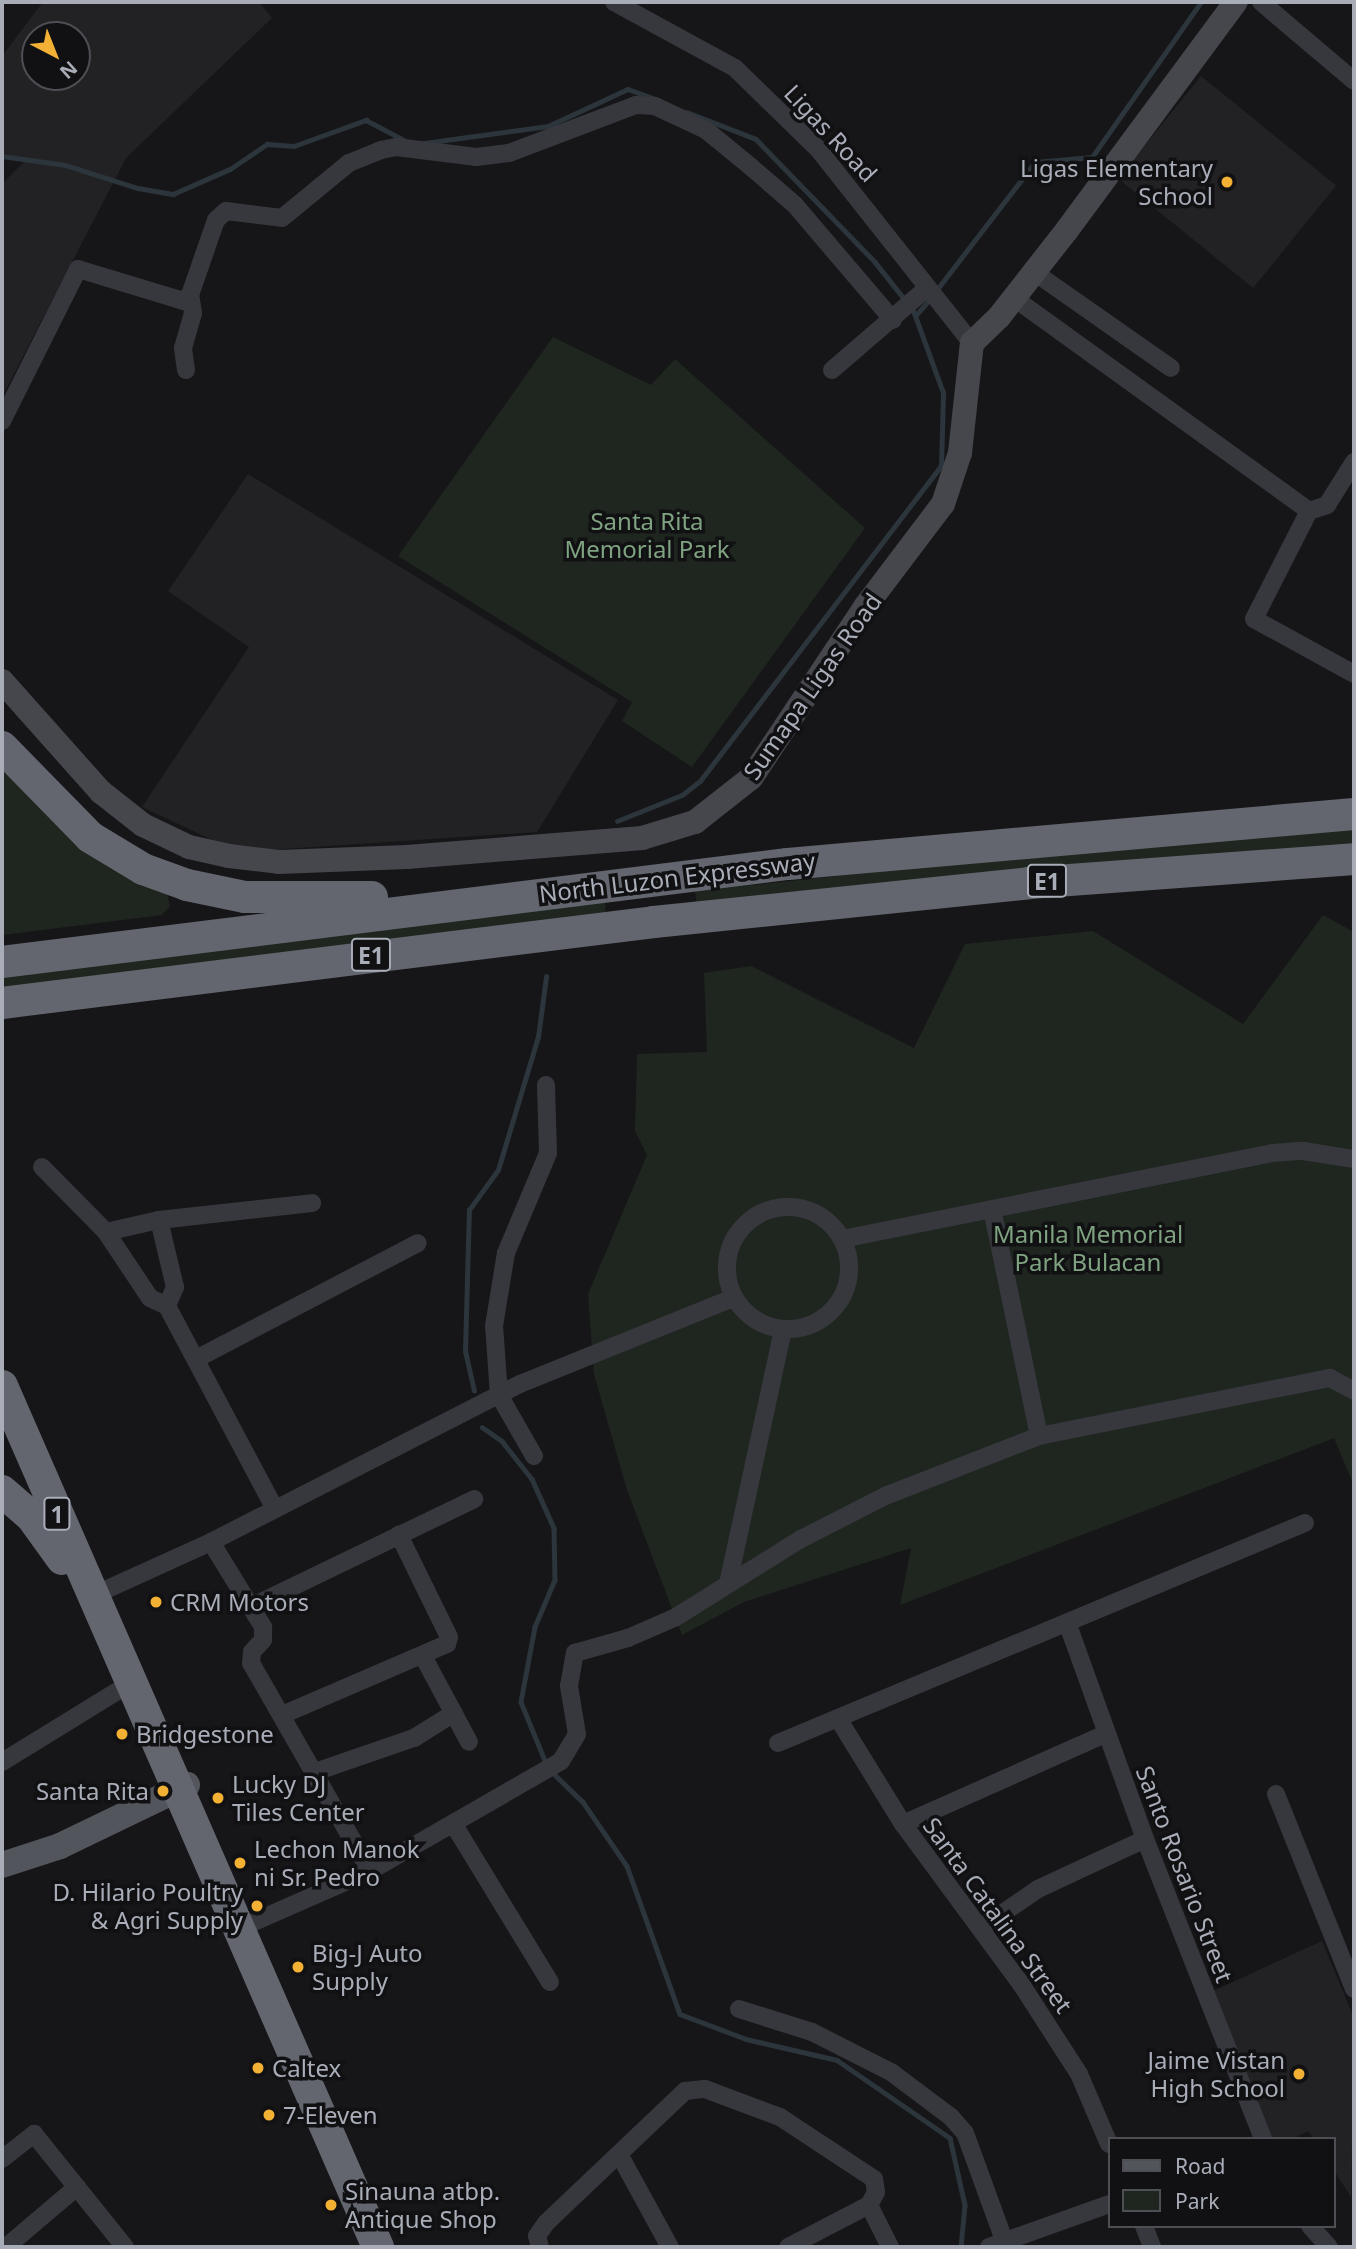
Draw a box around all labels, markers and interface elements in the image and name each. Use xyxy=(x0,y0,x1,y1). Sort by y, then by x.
north arrow xyxy=(21,21,91,91)
text: N xyxy=(54,55,83,85)
street label: Ligas Road xyxy=(779,78,883,188)
place label: Ligas Elementary School xyxy=(1020,154,1213,210)
marker: Ligas Elementary School xyxy=(1219,174,1235,190)
park label: Santa Rita Memorial Park xyxy=(565,507,729,563)
street label: Sumapa Ligas Road xyxy=(737,587,887,785)
street label: North Luzon Expressway xyxy=(537,846,817,908)
road number: E1 xyxy=(1026,862,1068,900)
road number: E1 xyxy=(350,936,392,974)
park label: Manila Memorial Park Bulacan xyxy=(993,1220,1183,1276)
road number: 1 xyxy=(43,1494,71,1534)
place label: CRM Motors xyxy=(170,1588,309,1616)
marker: CRM Motors xyxy=(148,1594,164,1610)
place label: Bridgestone xyxy=(136,1720,274,1748)
marker: Bridgestone xyxy=(114,1726,130,1742)
street label: Santo Rosario Street xyxy=(1130,1762,1240,1986)
place label: Lucky DJ Tiles Center xyxy=(232,1770,365,1826)
place label: Santa Rita xyxy=(36,1777,149,1805)
marker: Santa Rita xyxy=(155,1783,171,1799)
marker: Lucky DJ Tiles Center xyxy=(210,1790,226,1806)
street label: Santa Catalina Street xyxy=(917,1812,1079,2018)
place label: Lechon Manok ni Sr. Pedro xyxy=(254,1835,419,1891)
marker: Lechon Manok ni Sr. Pedro xyxy=(232,1855,248,1871)
place label: D. Hilario Poultry & Agri Supply xyxy=(52,1878,243,1934)
marker: D. Hilario Poultry & Agri Supply xyxy=(249,1898,265,1914)
place label: Big-J Auto Supply xyxy=(312,1939,422,1995)
marker: Big-J Auto Supply xyxy=(290,1959,306,1975)
place label: Jaime Vistan High School xyxy=(1148,2046,1285,2102)
place label: Caltex xyxy=(272,2054,341,2082)
marker: Caltex xyxy=(250,2060,266,2076)
marker: Jaime Vistan High School xyxy=(1291,2066,1307,2082)
place label: 7-Eleven xyxy=(283,2101,378,2129)
marker: 7-Eleven xyxy=(261,2107,277,2123)
legend xyxy=(1108,2137,1335,2228)
text: Road xyxy=(1175,2152,1225,2180)
place label: Sinauna atbp. Antique Shop xyxy=(345,2177,500,2233)
text: Park xyxy=(1175,2187,1219,2215)
marker: Sinauna atbp. Antique Shop xyxy=(323,2197,339,2213)

